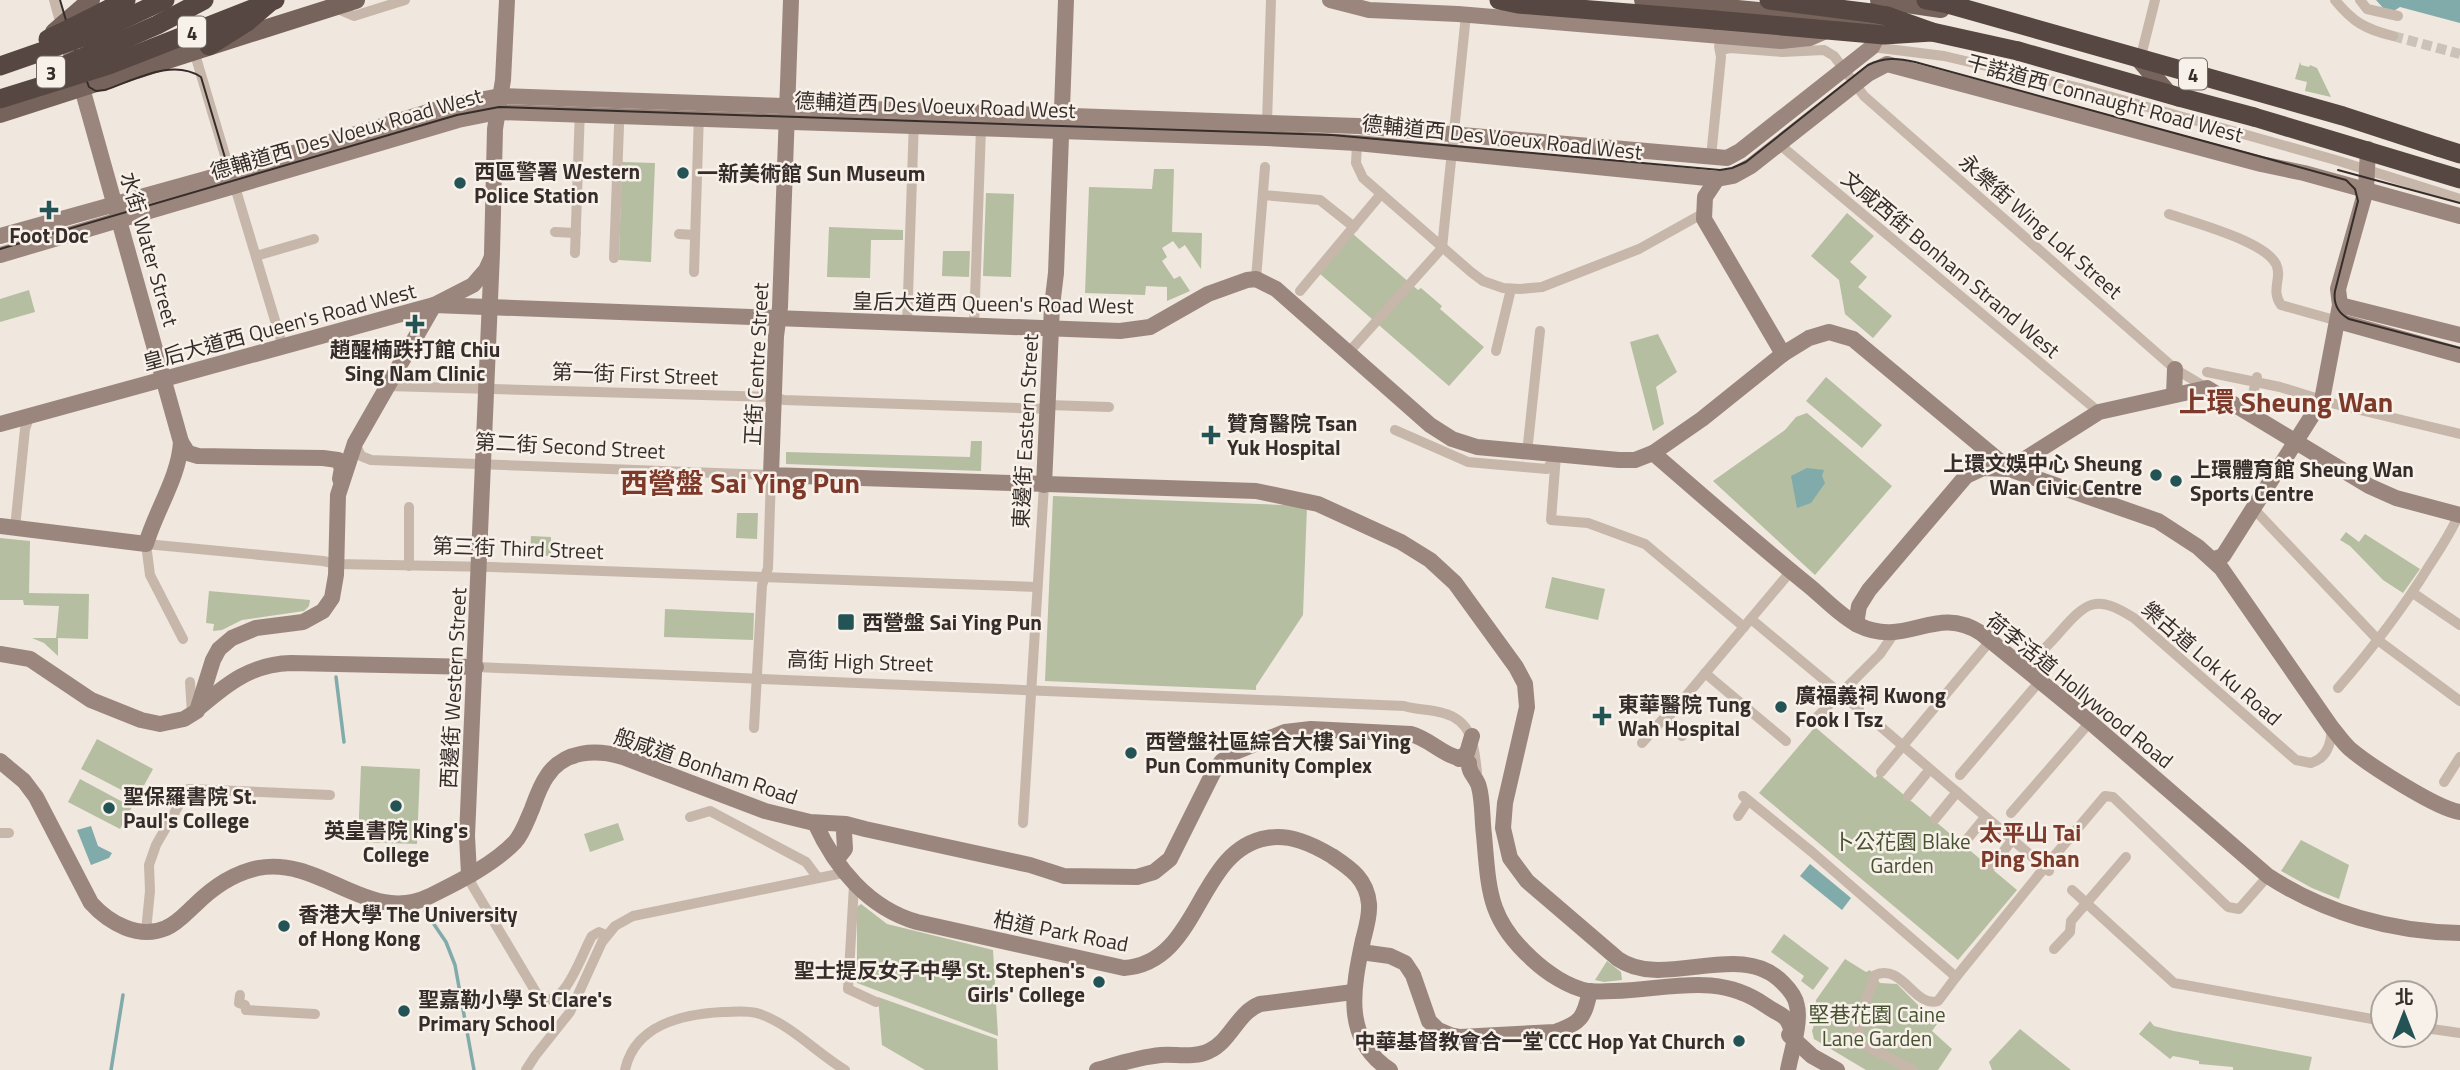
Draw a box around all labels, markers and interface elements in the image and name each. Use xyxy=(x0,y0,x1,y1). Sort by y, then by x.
road number: 4 xyxy=(178,16,206,48)
street label: 干諾道西 Connaught Road West xyxy=(1963,46,2247,151)
road number: 3 xyxy=(37,57,65,88)
road number: 4 xyxy=(2179,58,2207,90)
street label: 德輔道西 Des Voeux Road West xyxy=(206,79,486,187)
street label: 德輔道西 Des Voeux Road West xyxy=(794,84,1077,126)
street label: 德輔道西 Des Voeux Road West xyxy=(1360,106,1644,168)
street label: 永樂街 Wing Lok Street xyxy=(1952,146,2130,307)
place label: 西區警署 Western Police Station xyxy=(474,155,640,211)
place label: 一新美術館 Sun Museum xyxy=(697,157,925,189)
street label: 文咸西街 Bonham Strand West xyxy=(1835,163,2068,366)
marker: 一新美術館 Sun Museum xyxy=(675,165,691,181)
street label: 水街 Water Street xyxy=(113,168,188,331)
marker: 西區警署 Western Police Station xyxy=(452,175,468,191)
marker: Foot Doc xyxy=(39,200,59,220)
place label: Foot Doc xyxy=(9,219,89,251)
street label: 皇后大道西 Queen's Road West xyxy=(139,274,420,378)
street label: 正街 Centre Street xyxy=(736,281,776,446)
street label: 皇后大道西 Queen's Road West xyxy=(852,285,1135,321)
marker: 趙醒楠跌打館 Chiu Sing Nam Clinic xyxy=(405,314,425,334)
street label: 東邊街 Eastern Street xyxy=(1004,332,1046,529)
place label: 趙醒楠跌打館 Chiu Sing Nam Clinic xyxy=(330,333,500,389)
street label: 第一街 First Street xyxy=(551,355,719,393)
district label: 上環 Sheung Wan xyxy=(2179,380,2393,423)
place label: 贊育醫院 Tsan Yuk Hospital xyxy=(1227,407,1357,463)
street label: 第二街 Second Street xyxy=(474,425,667,467)
marker: 贊育醫院 Tsan Yuk Hospital xyxy=(1201,425,1221,445)
place label: 上環文娛中心 Sheung Wan Civic Centre xyxy=(1943,447,2142,503)
place label: 上環體育館 Sheung Wan Sports Centre xyxy=(2190,453,2414,509)
district label: 西營盤 Sai Ying Pun xyxy=(620,461,860,504)
marker: 上環文娛中心 Sheung Wan Civic Centre xyxy=(2148,467,2164,483)
marker: 上環體育館 Sheung Wan Sports Centre xyxy=(2168,473,2184,489)
street label: 第三街 Third Street xyxy=(432,529,605,567)
street label: 西邊街 Western Street xyxy=(432,586,474,789)
street label: 樂古道 Lok Ku Road xyxy=(2135,593,2289,733)
street label: 荷李活道 Hollywood Road xyxy=(1979,604,2181,776)
place label: 西營盤 Sai Ying Pun xyxy=(862,606,1042,638)
marker: 西營盤 Sai Ying Pun xyxy=(836,612,856,632)
street label: 高街 High Street xyxy=(786,642,934,680)
place label: 廣福義祠 Kwong Fook I Tsz xyxy=(1795,679,1946,735)
place label: 東華醫院 Tung Wah Hospital xyxy=(1618,688,1751,744)
marker: 廣福義祠 Kwong Fook I Tsz xyxy=(1773,699,1789,715)
marker: 東華醫院 Tung Wah Hospital xyxy=(1592,706,1612,726)
street label: 般咸道 Bonham Road xyxy=(610,720,802,812)
place label: 西營盤社區綜合大樓 Sai Ying Pun Community Complex xyxy=(1145,725,1411,781)
marker: 西營盤社區綜合大樓 Sai Ying Pun Community Complex xyxy=(1123,745,1139,761)
place label: 聖保羅書院 St. Paul's College xyxy=(123,780,257,836)
marker: 英皇書院 King's College xyxy=(388,798,404,814)
marker: 聖保羅書院 St. Paul's College xyxy=(101,800,117,816)
place label: 英皇書院 King's College xyxy=(324,814,468,870)
district label: 太平山 Tai Ping Shan xyxy=(1979,815,2081,876)
park label: 卜公花園 Blake Garden xyxy=(1833,825,1971,881)
place label: 香港大學 The University of Hong Kong xyxy=(298,898,518,954)
street label: 柏道 Park Road xyxy=(991,902,1131,960)
marker: 香港大學 The University of Hong Kong xyxy=(276,918,292,934)
place label: 聖士提反女子中學 St. Stephen's Girls' College xyxy=(794,954,1085,1010)
marker: 聖士提反女子中學 St. Stephen's Girls' College xyxy=(1091,974,1107,990)
north arrow xyxy=(2369,979,2439,1049)
text: 北 xyxy=(2394,982,2414,1011)
place label: 聖嘉勒小學 St Clare's Primary School xyxy=(418,983,612,1039)
park label: 堅巷花園 Caine Lane Garden xyxy=(1808,998,1946,1054)
marker: 聖嘉勒小學 St Clare's Primary School xyxy=(396,1003,412,1019)
place label: 中華基督教會合一堂 CCC Hop Yat Church xyxy=(1354,1025,1725,1057)
marker: 中華基督教會合一堂 CCC Hop Yat Church xyxy=(1731,1033,1747,1049)

